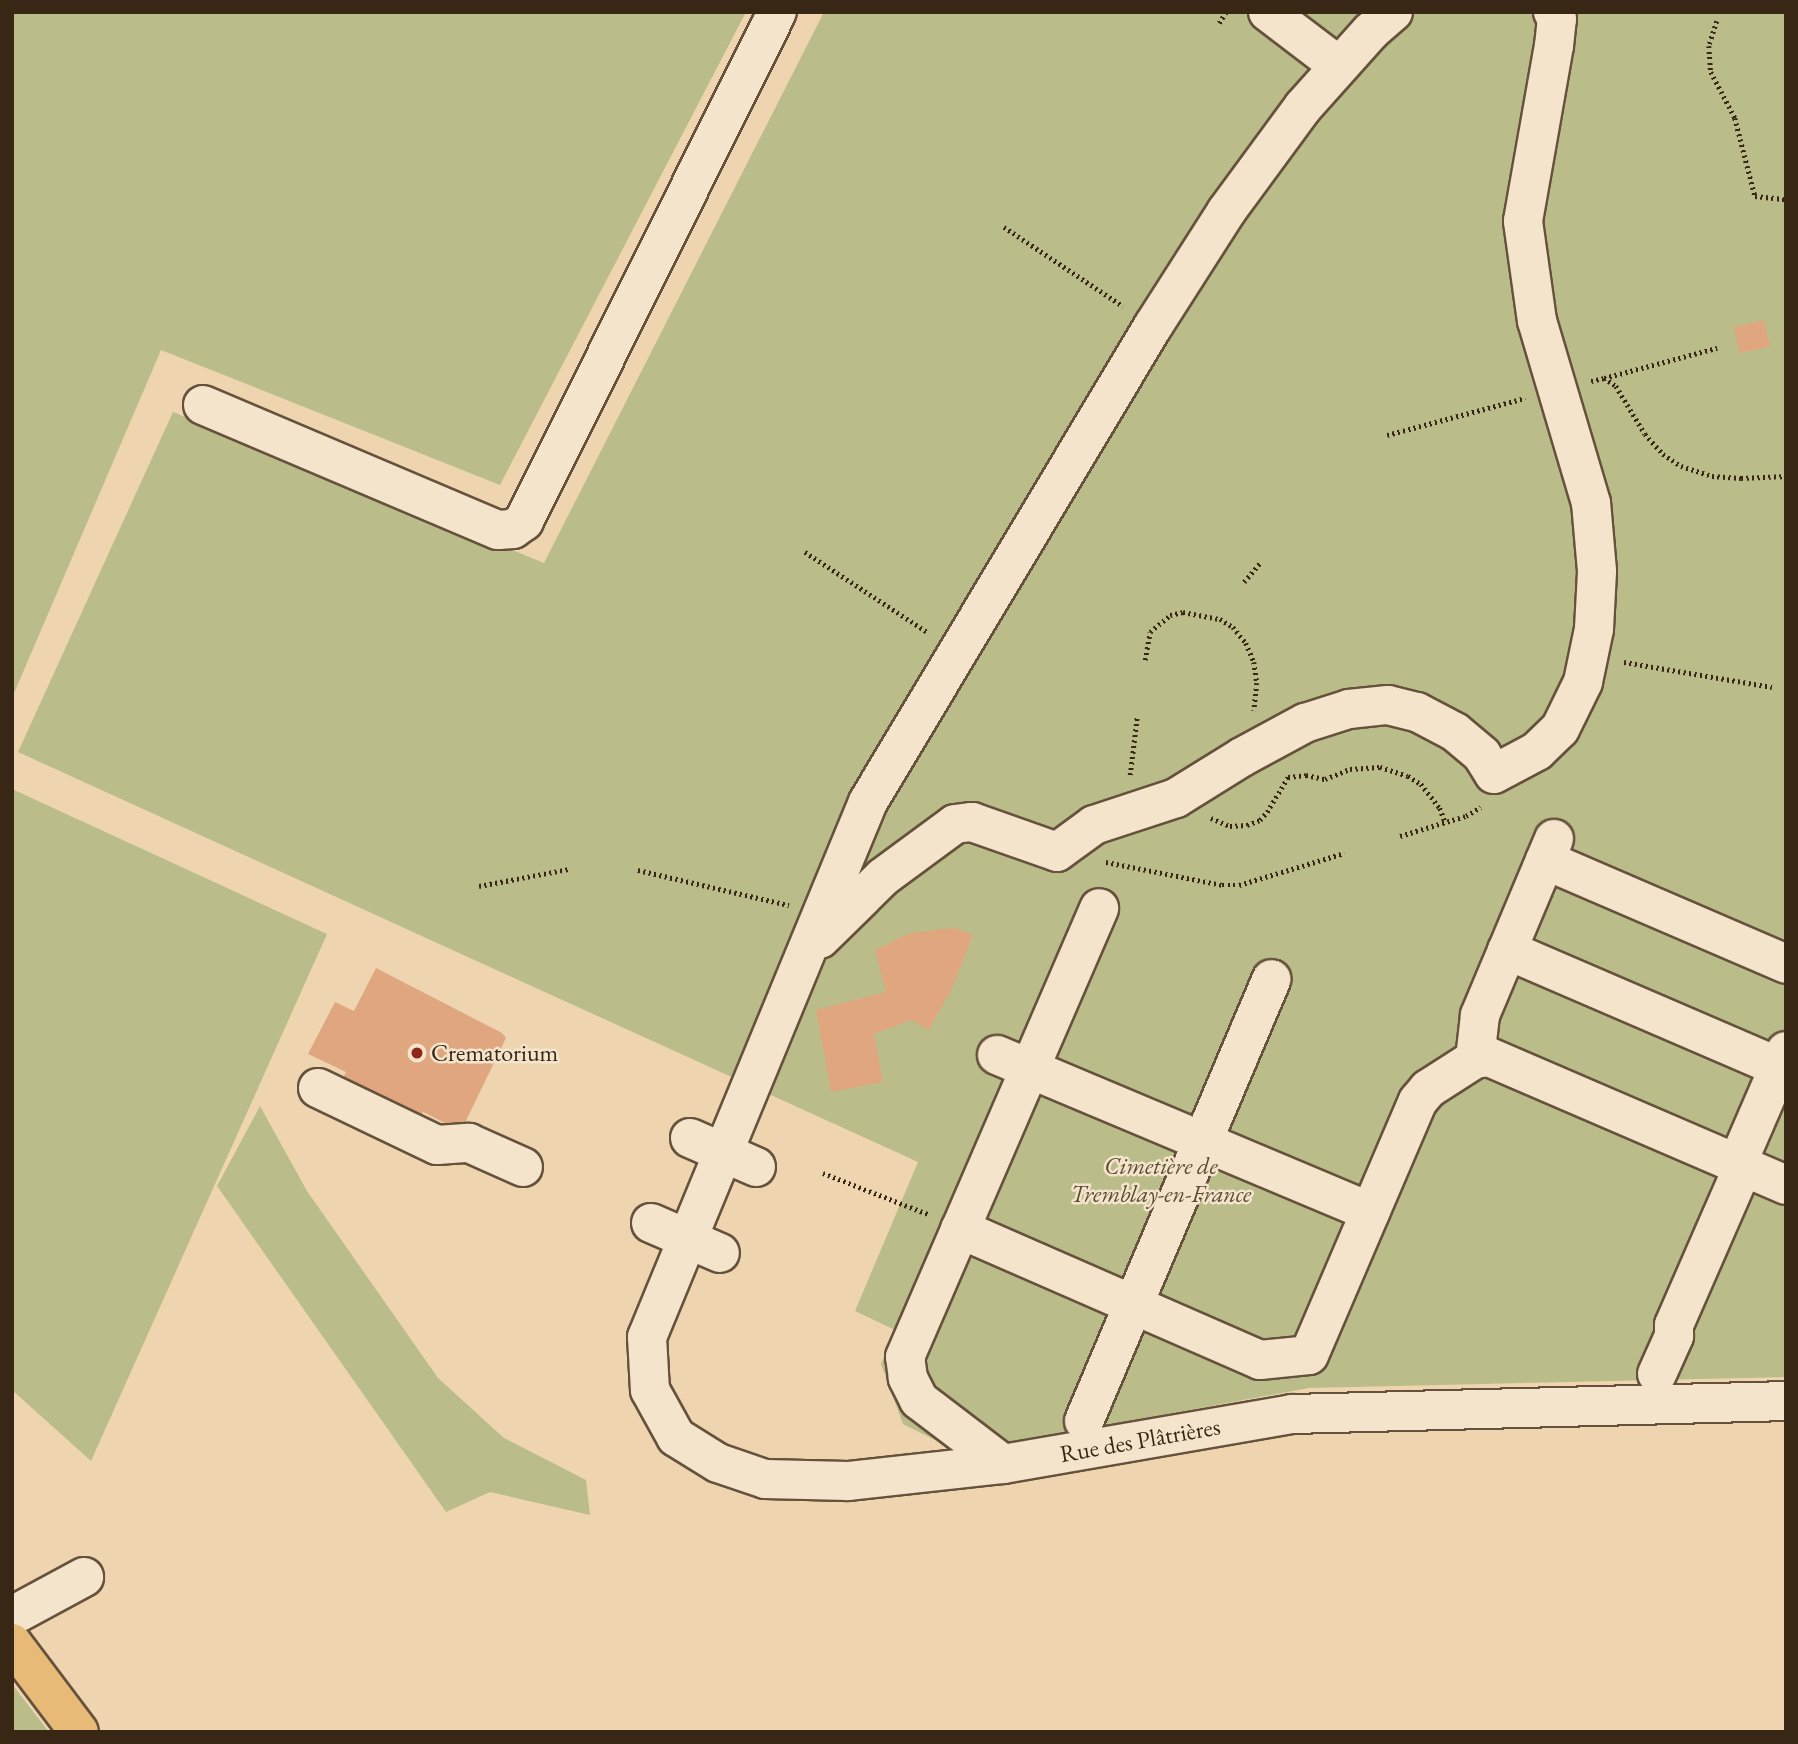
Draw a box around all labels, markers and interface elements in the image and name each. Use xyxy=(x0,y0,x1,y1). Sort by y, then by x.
place label: Crematorium xyxy=(431,1039,558,1067)
marker: Crematorium xyxy=(409,1045,425,1061)
park label: Cimetière de Tremblay-en-France xyxy=(1071,1152,1251,1208)
street label: Rue des Plâtrières xyxy=(1057,1412,1223,1468)

